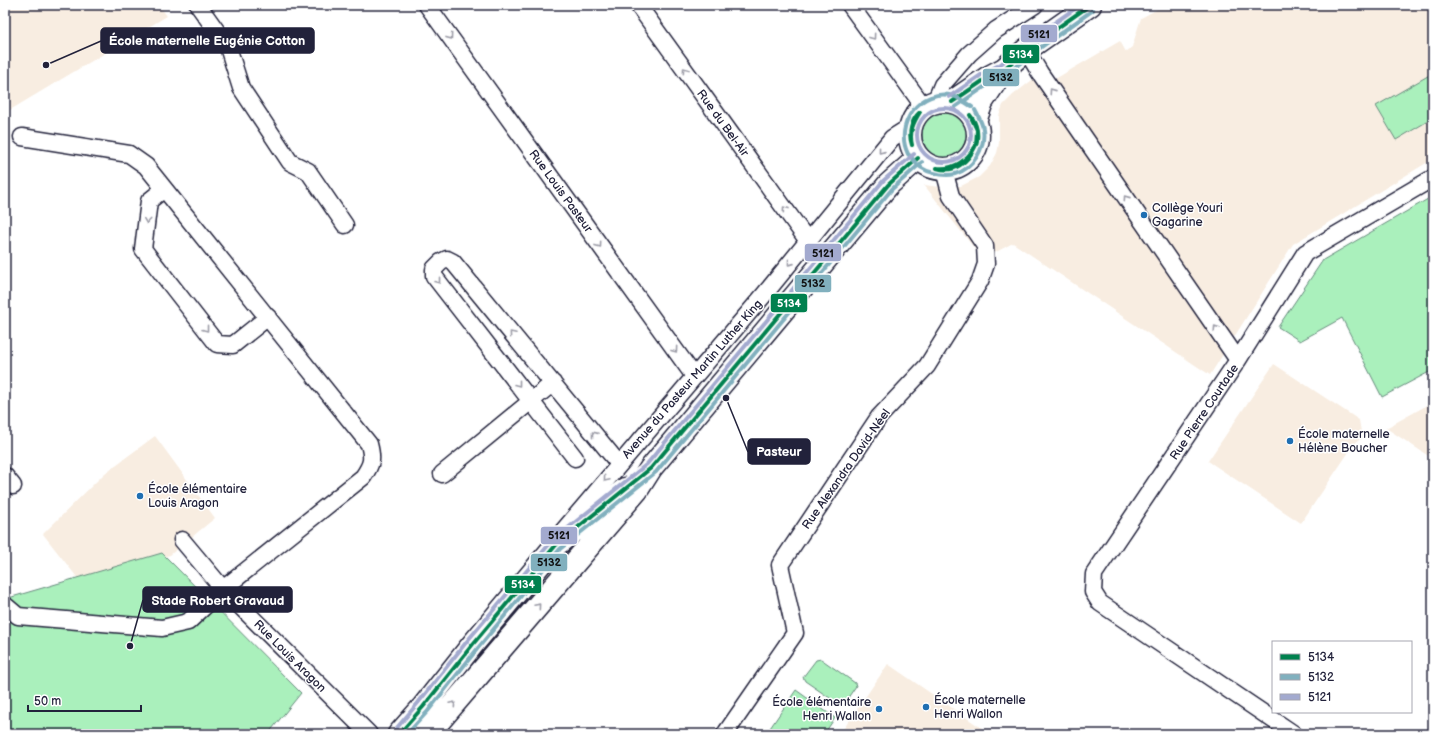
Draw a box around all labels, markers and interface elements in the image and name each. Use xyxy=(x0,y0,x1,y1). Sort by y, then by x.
line badge: 5121 xyxy=(1020,24,1058,43)
callout: École maternelle Eugénie Cotton xyxy=(101,28,314,53)
text: 5121 xyxy=(1028,28,1050,41)
text: École maternelle Eugénie Cotton xyxy=(109,32,305,49)
one-way arrow xyxy=(445,32,452,39)
one-way arrow xyxy=(868,32,875,39)
line badge: 5134 xyxy=(1002,44,1040,64)
text: 5134 xyxy=(1009,48,1033,61)
one-way arrow xyxy=(682,67,690,74)
line badge: 5132 xyxy=(982,68,1020,87)
text: 5132 xyxy=(989,71,1013,84)
street label: Rue du Bel-Air xyxy=(693,87,752,160)
one-way arrow xyxy=(1049,88,1057,95)
street label: Rue Louis Pasteur xyxy=(526,147,596,236)
one-way arrow xyxy=(879,147,886,154)
one-way arrow xyxy=(1123,195,1131,202)
place label: Collège Youri Gagarine xyxy=(1152,201,1223,230)
one-way arrow xyxy=(783,207,790,214)
marker: Collège Youri Gagarine xyxy=(1139,210,1149,220)
one-way arrow xyxy=(142,218,151,224)
one-way arrow xyxy=(594,240,601,247)
line badge: 5121 xyxy=(804,243,842,262)
text: 5121 xyxy=(812,247,834,260)
one-way arrow xyxy=(788,258,795,265)
line badge: 5132 xyxy=(794,274,832,293)
one-way arrow xyxy=(434,277,441,284)
text: 5132 xyxy=(801,277,825,290)
line badge: 5134 xyxy=(770,293,808,313)
street label: Avenue du Pasteur Martin Luther King xyxy=(619,297,766,462)
text: 5134 xyxy=(777,297,801,310)
one-way arrow xyxy=(201,325,208,332)
one-way arrow xyxy=(1214,326,1221,333)
one-way arrow xyxy=(509,331,516,338)
one-way arrow xyxy=(670,346,678,353)
street label: Rue Pierre Courtade xyxy=(1167,362,1242,463)
one-way arrow xyxy=(514,379,521,386)
street label: Rue Alexandra David-Néel xyxy=(799,406,894,532)
place label: École maternelle Hélène Boucher xyxy=(1298,426,1390,456)
one-way arrow xyxy=(592,431,599,439)
marker: École maternelle Hélène Boucher xyxy=(1285,436,1295,446)
callout: Pasteur xyxy=(748,439,810,464)
text: Pasteur xyxy=(756,444,803,460)
one-way arrow xyxy=(604,475,611,482)
place label: École élémentaire Louis Aragon xyxy=(148,481,247,511)
marker: École élémentaire Louis Aragon xyxy=(135,491,145,501)
line badge: 5121 xyxy=(540,526,578,545)
text: 5121 xyxy=(548,529,570,542)
line badge: 5132 xyxy=(530,553,568,572)
text: 5132 xyxy=(537,556,561,569)
line badge: 5134 xyxy=(504,575,542,594)
text: 5134 xyxy=(511,578,535,591)
callout: Stade Robert Gravaud xyxy=(143,587,292,612)
text: Stade Robert Gravaud xyxy=(152,593,284,609)
one-way arrow xyxy=(534,603,541,611)
street label: Rue Louis Aragon xyxy=(250,617,329,696)
legend xyxy=(1272,641,1412,713)
text: 5134 xyxy=(1308,650,1335,665)
text: 5132 xyxy=(1308,670,1334,685)
scale bar xyxy=(28,687,141,713)
text: 5121 xyxy=(1308,690,1331,705)
place label: École maternelle Henri Wallon xyxy=(934,692,1026,722)
text: 50 m xyxy=(34,694,61,709)
place label: École élémentaire Henri Wallon xyxy=(772,694,871,724)
one-way arrow xyxy=(449,702,456,709)
marker: École maternelle Henri Wallon xyxy=(921,702,931,712)
marker: École élémentaire Henri Wallon xyxy=(874,704,884,714)

